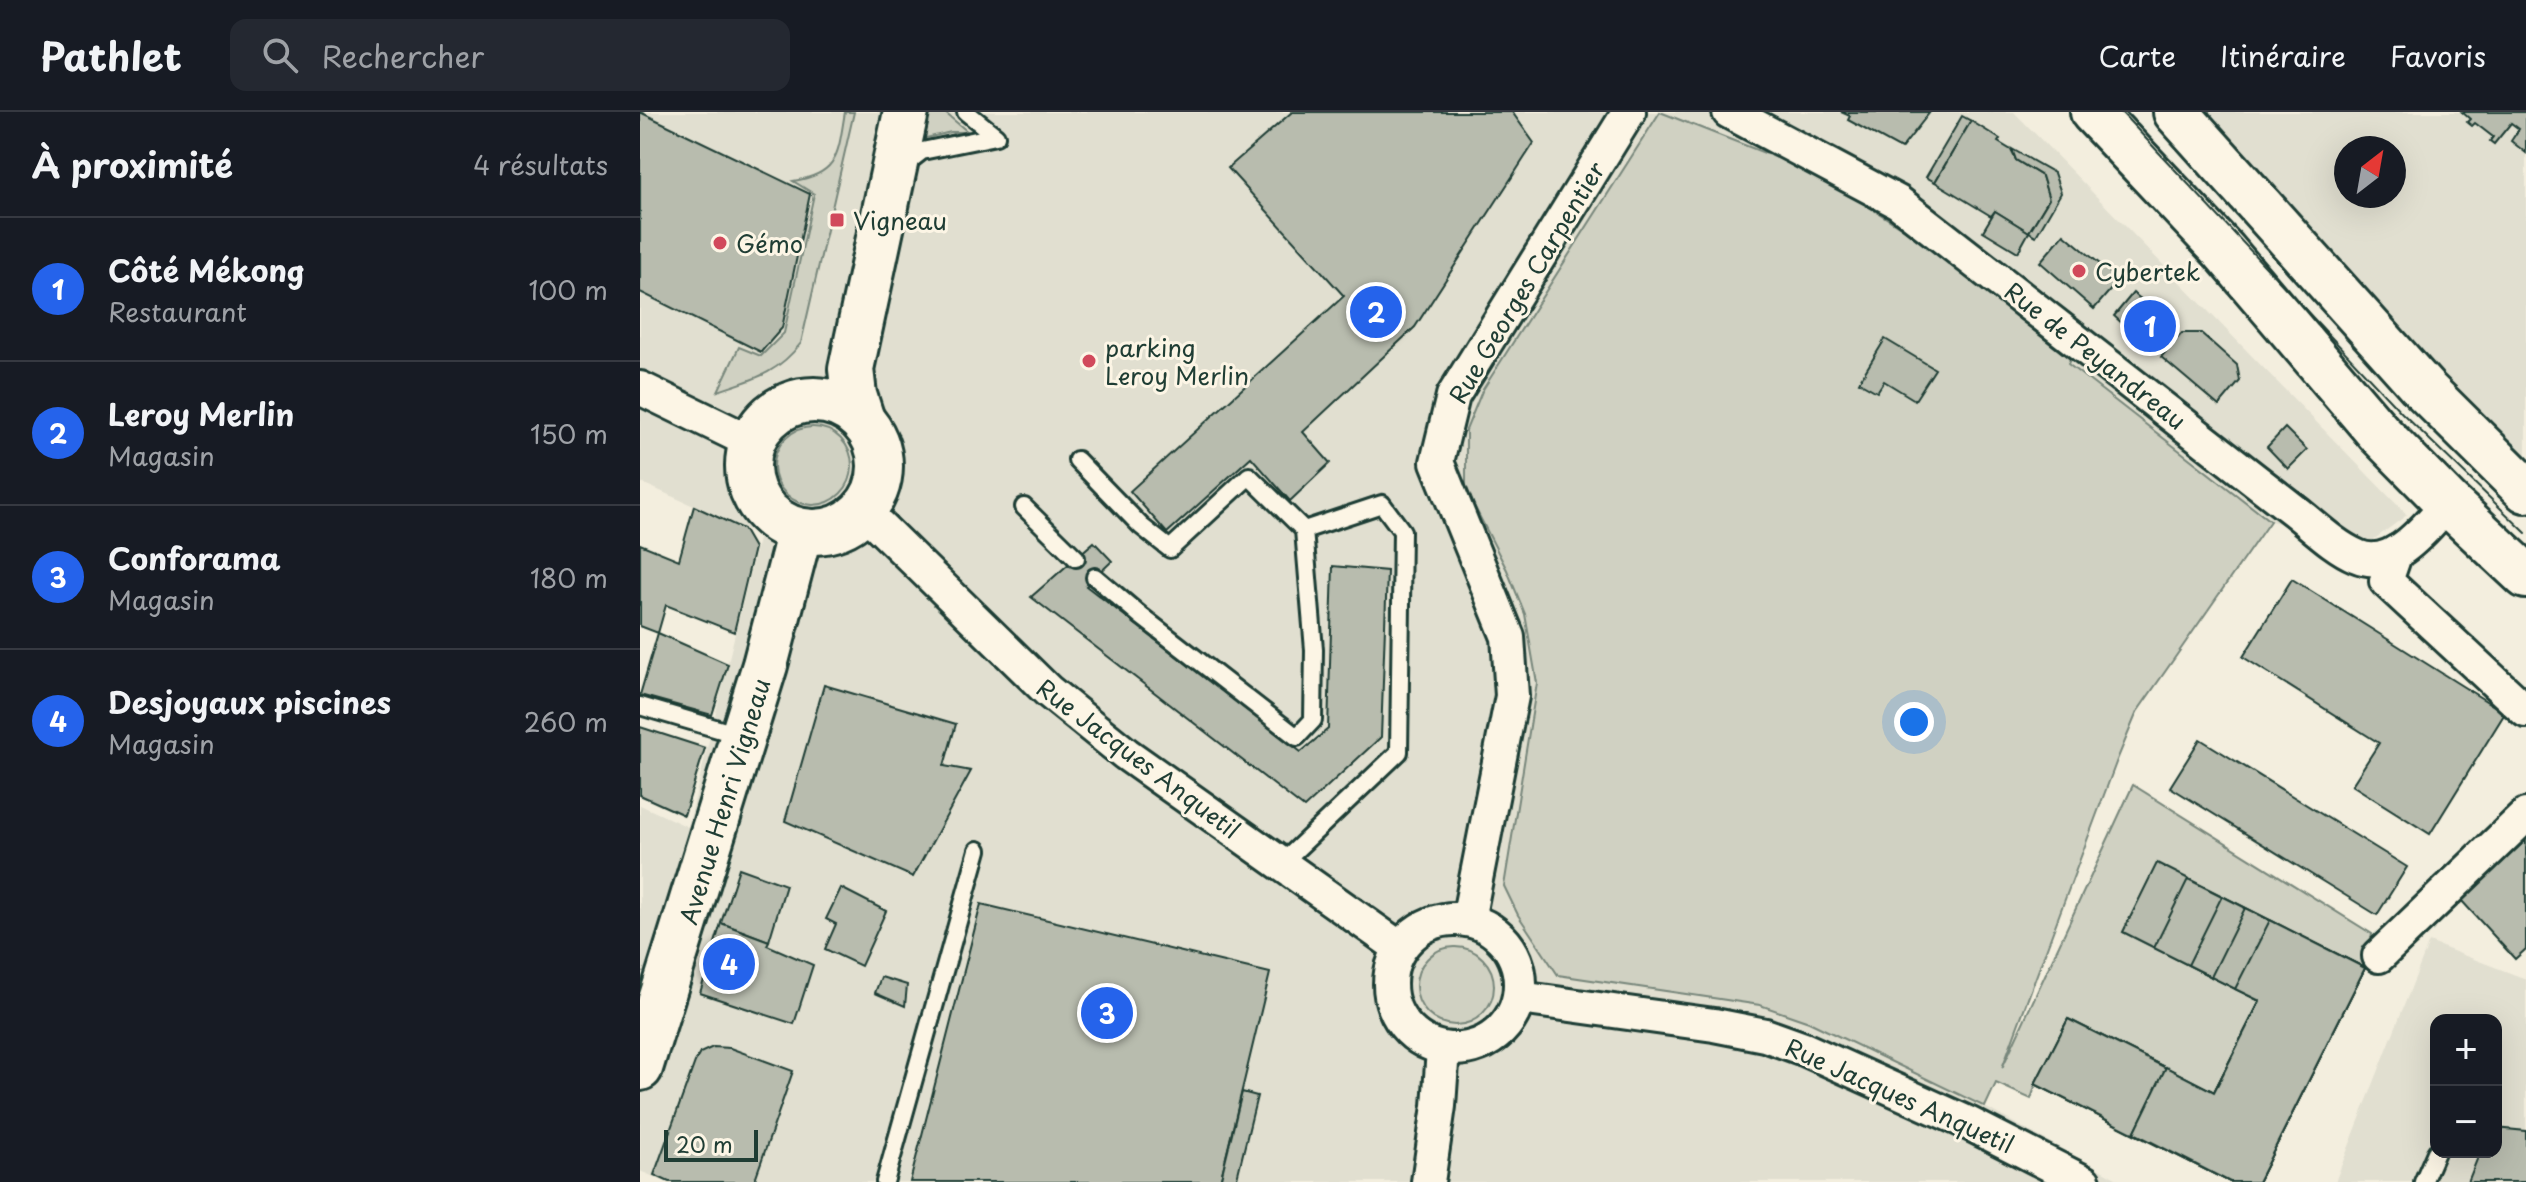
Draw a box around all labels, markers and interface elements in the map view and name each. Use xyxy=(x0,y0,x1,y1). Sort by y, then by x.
search box xyxy=(230,19,790,91)
text: Pathlet xyxy=(40,27,182,84)
icon: search xyxy=(258,33,302,77)
text: Rechercher xyxy=(322,33,484,78)
text: Carte xyxy=(2098,34,2176,77)
text: Itinéraire xyxy=(2220,34,2346,77)
text: Favoris xyxy=(2390,34,2486,77)
north arrow xyxy=(2334,136,2406,208)
text: À proximité xyxy=(32,138,233,190)
text: 4 résultats xyxy=(473,145,608,184)
street label: Rue Georges Carpentier xyxy=(1439,154,1613,410)
place label: Vigneau xyxy=(853,202,947,238)
marker: Vigneau xyxy=(828,211,846,229)
place label: Gémo xyxy=(736,225,803,261)
marker: Gémo xyxy=(711,234,729,252)
text: Côté Mékong xyxy=(108,247,305,292)
place label: Cybertek xyxy=(2095,253,2200,289)
marker: Cybertek xyxy=(2070,262,2088,280)
text: 1 xyxy=(52,270,64,309)
text: 100 m xyxy=(528,270,608,309)
street label: Rue de Peyandreau xyxy=(1998,273,2194,437)
pin: 2 xyxy=(1350,282,1402,342)
text: Restaurant xyxy=(108,292,247,331)
pin: 1 xyxy=(2124,296,2176,356)
place label: parking Leroy Merlin xyxy=(1105,329,1249,393)
marker: parking Leroy Merlin xyxy=(1080,352,1098,370)
text: Leroy Merlin xyxy=(108,391,294,436)
text: 2 xyxy=(49,414,67,453)
text: 150 m xyxy=(530,414,608,453)
text: Magasin xyxy=(108,436,215,475)
text: Conforama xyxy=(108,535,281,580)
text: 3 xyxy=(49,558,67,597)
text: 180 m xyxy=(530,558,608,597)
text: Magasin xyxy=(108,580,215,619)
street label: Rue Jacques Anquetil xyxy=(1030,669,1248,847)
street label: Avenue Henri Vigneau xyxy=(669,674,779,928)
text: Desjoyaux piscines xyxy=(108,679,391,724)
text: 4 xyxy=(49,702,67,741)
text: 260 m xyxy=(524,702,608,741)
your location xyxy=(1894,702,1934,742)
text: Magasin xyxy=(108,724,215,763)
pin: 4 xyxy=(703,934,755,994)
pin: 3 xyxy=(1081,983,1133,1043)
map controls xyxy=(2430,1014,2502,1158)
button: + xyxy=(2430,1014,2502,1086)
street label: Rue Jacques Anquetil xyxy=(1780,1028,2020,1162)
button: − xyxy=(2430,1086,2502,1158)
scale bar xyxy=(664,1126,758,1162)
text: 20 m xyxy=(676,1127,733,1160)

